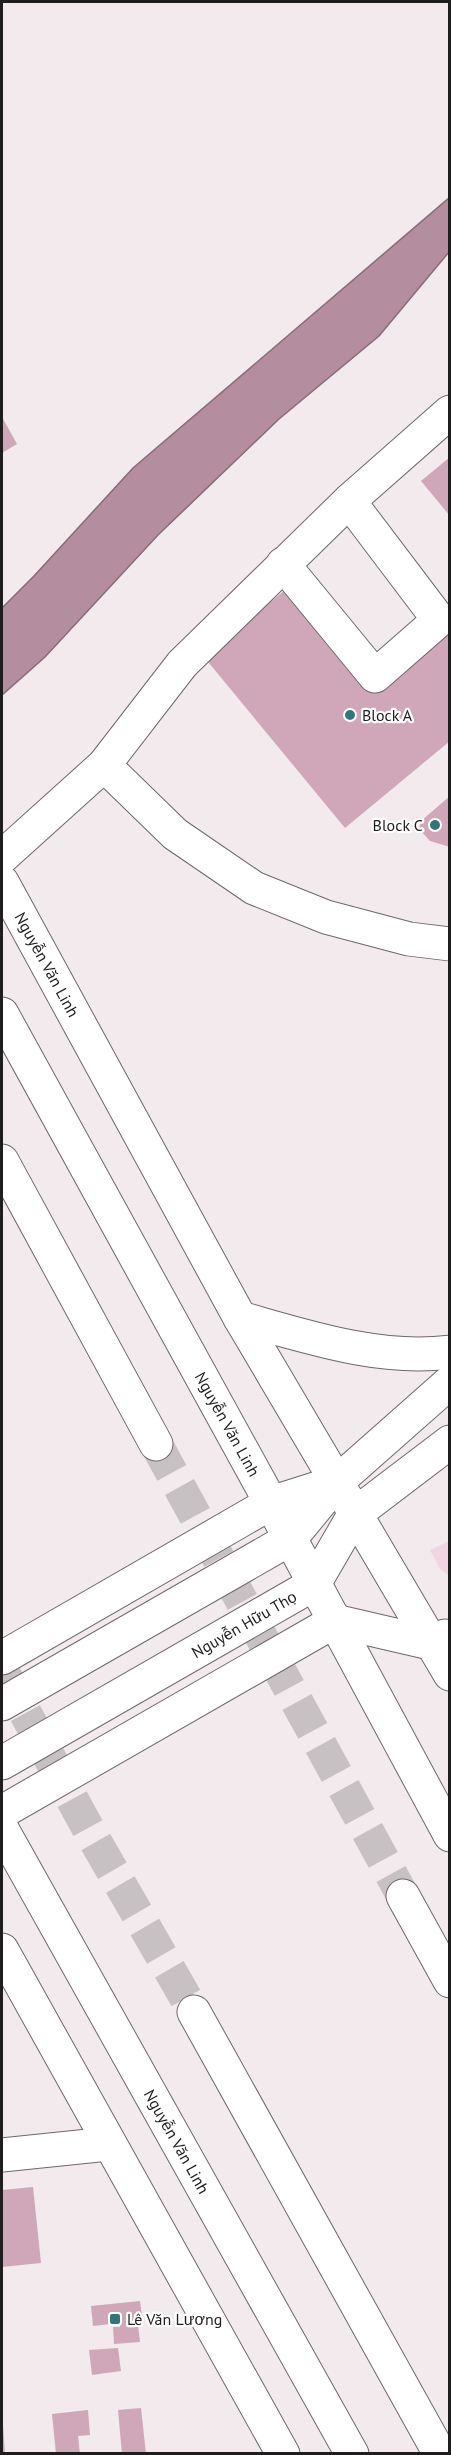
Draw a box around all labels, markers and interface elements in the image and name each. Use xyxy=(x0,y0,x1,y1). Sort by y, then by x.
place label: Block A xyxy=(362,705,413,725)
marker: Block A xyxy=(343,708,357,722)
place label: Block C xyxy=(373,815,423,835)
marker: Block C xyxy=(428,818,442,832)
street label: Nguyễn Văn Linh xyxy=(10,909,84,1020)
street label: Nguyễn Văn Linh xyxy=(191,1368,264,1480)
street label: Nguyễn Hữu Thọ xyxy=(188,1586,300,1662)
street label: Nguyễn Văn Linh xyxy=(140,2086,214,2197)
place label: Lê Văn Lương xyxy=(127,2309,222,2329)
marker: Lê Văn Lương xyxy=(108,2312,122,2326)

